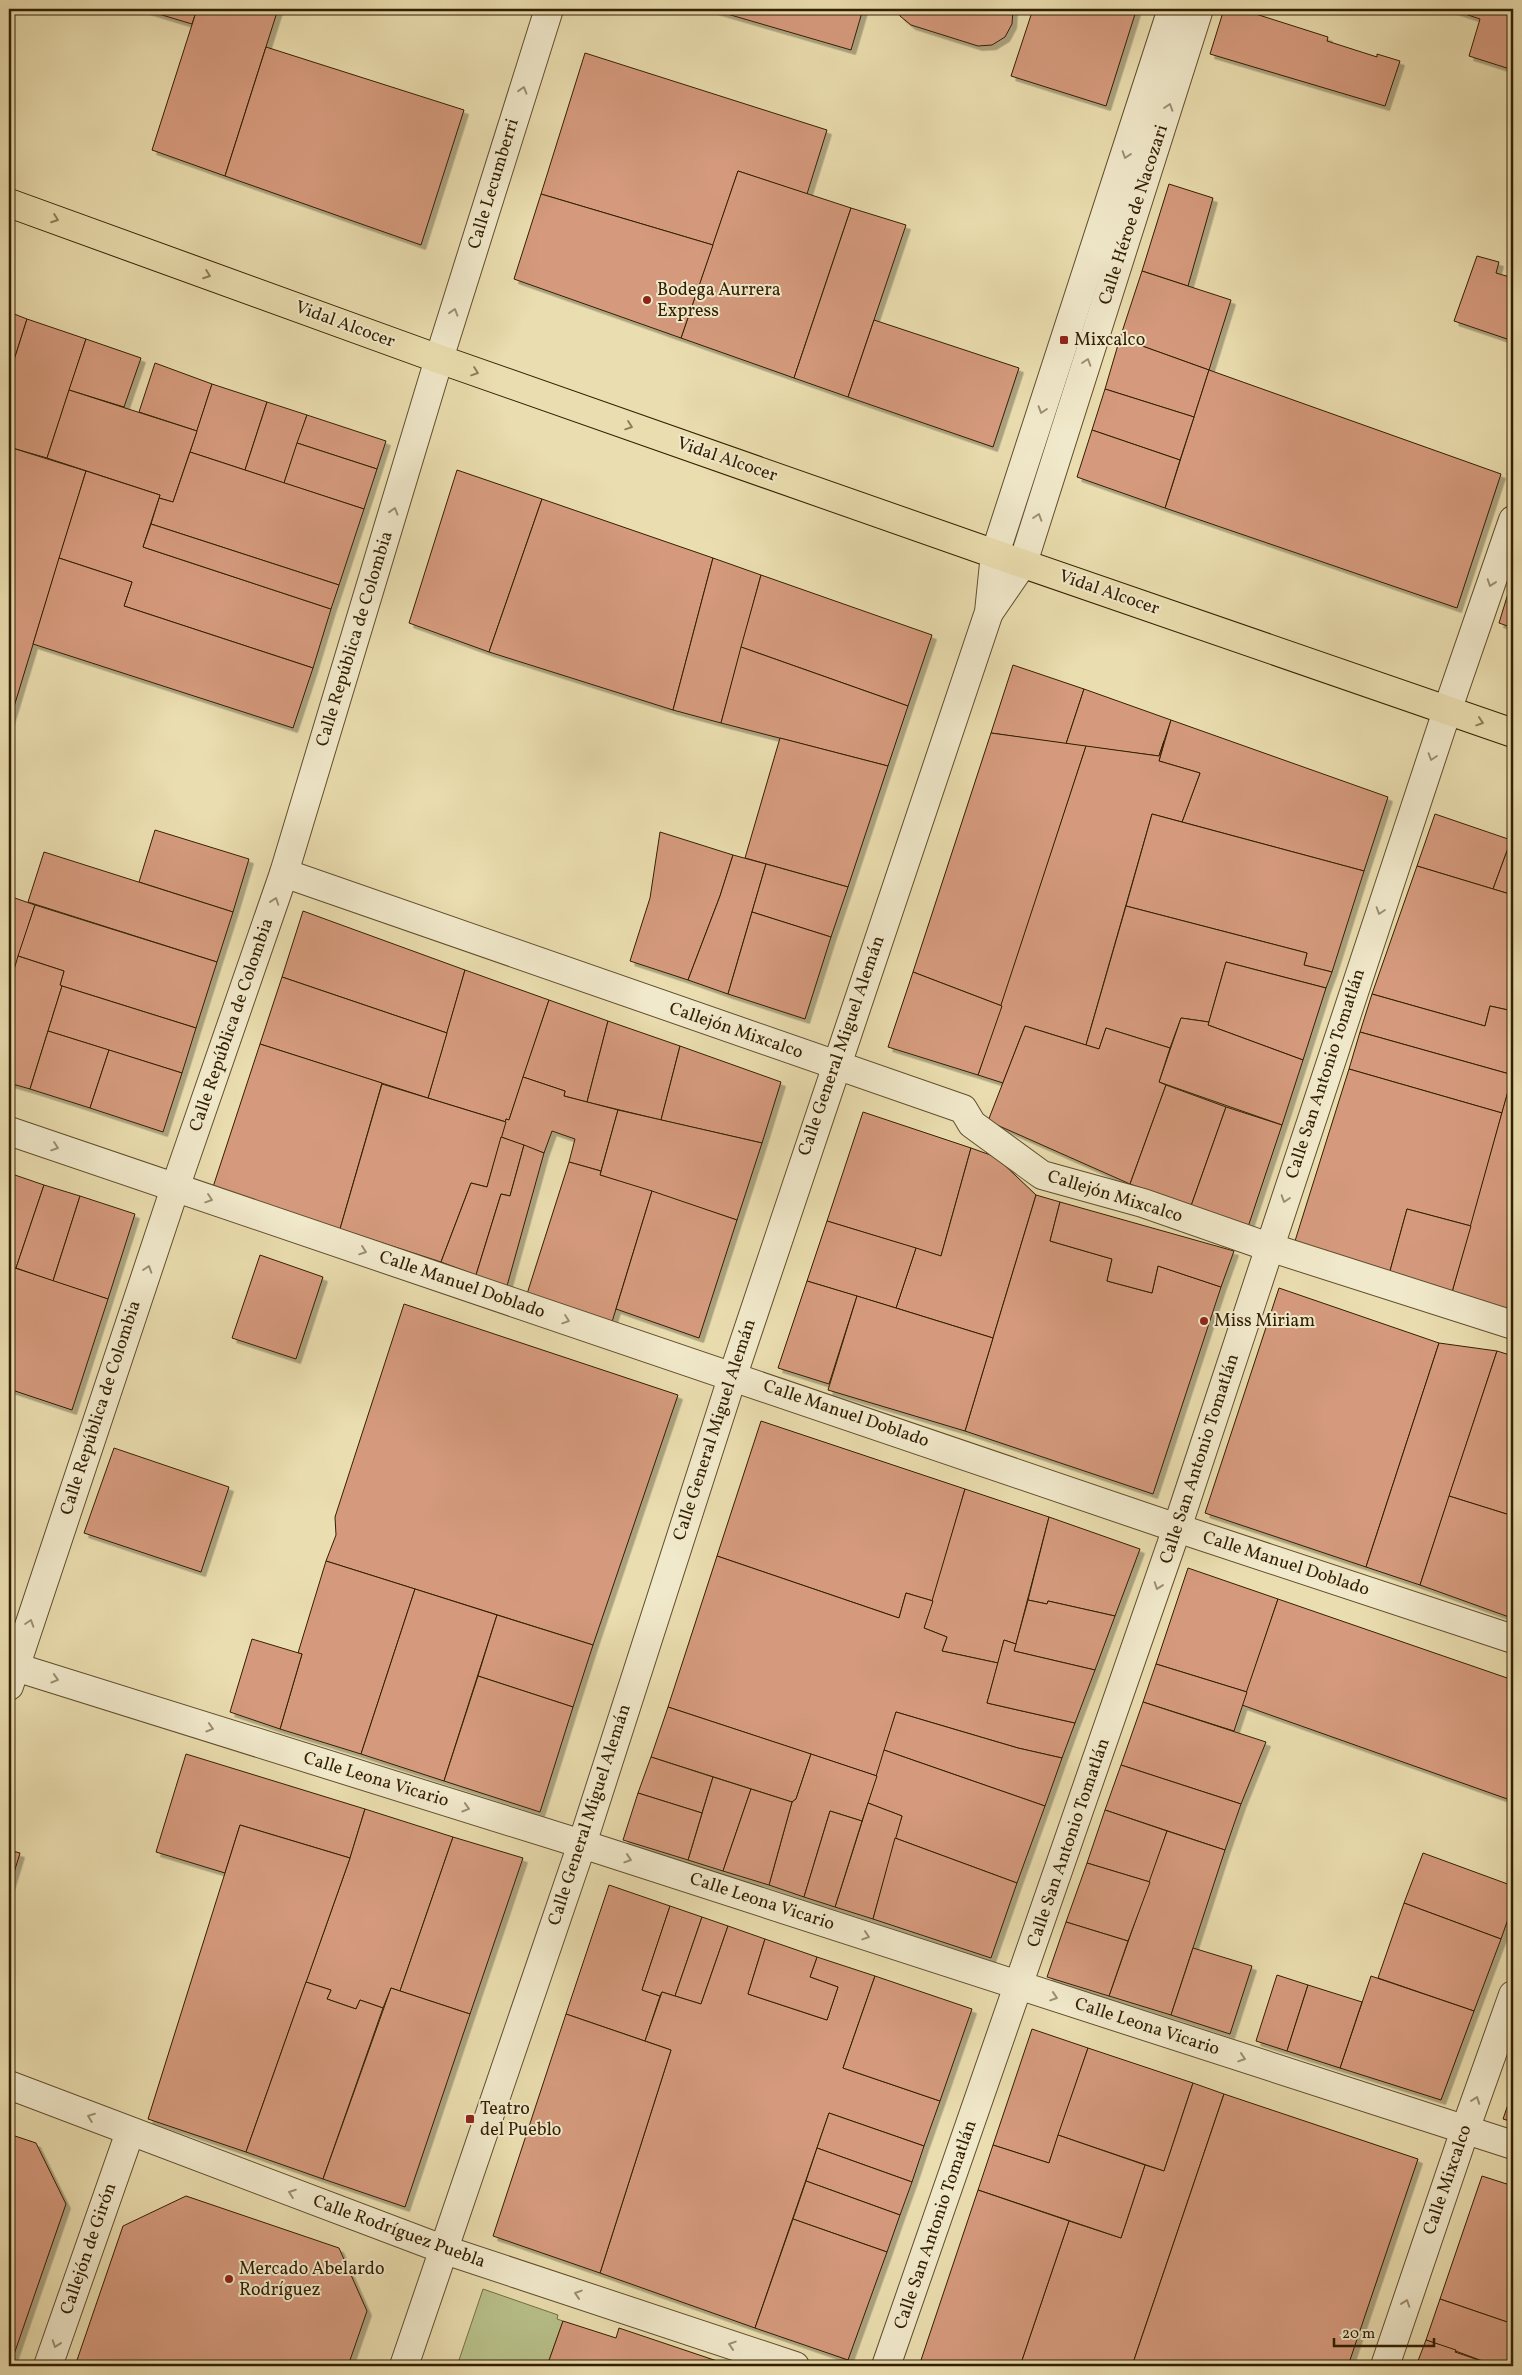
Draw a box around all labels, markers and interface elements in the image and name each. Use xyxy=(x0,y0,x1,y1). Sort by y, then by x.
one-way arrow xyxy=(517,87,527,95)
one-way arrow xyxy=(1163,103,1173,112)
street label: Calle Lecumberri xyxy=(462,116,526,252)
street label: Calle Héroe de Nacozari xyxy=(1093,122,1175,308)
one-way arrow xyxy=(1121,151,1131,159)
one-way arrow xyxy=(50,213,58,223)
one-way arrow xyxy=(203,269,211,279)
place label: Bodega Aurrera Express xyxy=(657,278,781,324)
marker: Bodega Aurrera Express xyxy=(641,294,653,306)
street label: Vidal Alcocer xyxy=(292,295,399,355)
one-way arrow xyxy=(448,309,458,317)
place label: Mixcalco xyxy=(1074,328,1145,353)
marker: Mixcalco xyxy=(1058,334,1070,346)
one-way arrow xyxy=(1082,358,1092,366)
one-way arrow xyxy=(471,366,479,376)
one-way arrow xyxy=(1038,405,1048,413)
one-way arrow xyxy=(624,420,632,430)
street label: Vidal Alcocer xyxy=(673,431,781,489)
one-way arrow xyxy=(388,507,398,516)
one-way arrow xyxy=(1032,513,1042,521)
street label: Calle República de Colombia xyxy=(310,528,400,750)
street label: Vidal Alcocer xyxy=(1055,564,1163,622)
one-way arrow xyxy=(1487,578,1497,587)
one-way arrow xyxy=(1475,716,1484,726)
one-way arrow xyxy=(1427,752,1437,761)
one-way arrow xyxy=(269,897,279,906)
one-way arrow xyxy=(1376,907,1386,915)
street label: Calle República de Colombia xyxy=(184,915,280,1135)
street label: Calle General Miguel Alemán xyxy=(793,932,892,1159)
street label: Calle San Antonio Tomatlán xyxy=(1280,965,1372,1182)
street label: Callejón Mixcalco xyxy=(666,996,806,1066)
one-way arrow xyxy=(50,1141,59,1151)
street label: Callejón Mixcalco xyxy=(1044,1165,1186,1229)
one-way arrow xyxy=(204,1194,212,1204)
one-way arrow xyxy=(1281,1194,1291,1202)
one-way arrow xyxy=(358,1245,366,1255)
street label: Calle Manuel Doblado xyxy=(376,1245,548,1325)
one-way arrow xyxy=(142,1266,152,1274)
street label: Calle República de Colombia xyxy=(54,1298,148,1518)
place label: Miss Miriam xyxy=(1214,1309,1315,1334)
one-way arrow xyxy=(562,1314,570,1324)
marker: Miss Miriam xyxy=(1198,1315,1210,1327)
street label: Calle General Miguel Alemán xyxy=(667,1316,763,1544)
street label: Calle San Antonio Tomatlán xyxy=(1154,1350,1246,1567)
street label: Calle Manuel Doblado xyxy=(760,1374,932,1454)
street label: Calle Manuel Doblado xyxy=(1199,1525,1373,1603)
one-way arrow xyxy=(1154,1581,1164,1589)
one-way arrow xyxy=(24,1619,34,1628)
one-way arrow xyxy=(51,1674,59,1684)
street label: Calle General Miguel Alemán xyxy=(542,1701,638,1929)
one-way arrow xyxy=(206,1722,214,1732)
street label: Calle San Antonio Tomatlán xyxy=(1021,1735,1117,1951)
street label: Calle Leona Vicario xyxy=(300,1746,452,1814)
one-way arrow xyxy=(461,1802,469,1812)
one-way arrow xyxy=(624,1853,632,1863)
street label: Calle Leona Vicario xyxy=(686,1867,838,1937)
one-way arrow xyxy=(862,1930,870,1940)
one-way arrow xyxy=(1049,1991,1058,2001)
street label: Calle Leona Vicario xyxy=(1071,1992,1223,2062)
one-way arrow xyxy=(1237,2052,1246,2062)
one-way arrow xyxy=(1470,2096,1480,2105)
place label: Teatro del Pueblo xyxy=(480,2097,561,2143)
one-way arrow xyxy=(87,2113,96,2123)
marker: Teatro del Pueblo xyxy=(464,2113,476,2125)
street label: Calle San Antonio Tomatlán xyxy=(888,2117,984,2333)
street label: Calle Mixcalco xyxy=(1417,2122,1479,2238)
street label: Callejón de Girón xyxy=(55,2180,123,2318)
one-way arrow xyxy=(289,2189,297,2199)
street label: Calle Rodríguez Puebla xyxy=(309,2189,489,2275)
place label: Mercado Abelardo Rodríguez xyxy=(239,2257,384,2303)
marker: Mercado Abelardo Rodríguez xyxy=(223,2273,235,2285)
one-way arrow xyxy=(574,2290,582,2300)
one-way arrow xyxy=(1400,2300,1410,2308)
scale bar xyxy=(1334,2315,1434,2347)
text: 20 m xyxy=(1342,2324,1375,2345)
one-way arrow xyxy=(52,2339,62,2347)
one-way arrow xyxy=(728,2341,736,2351)

